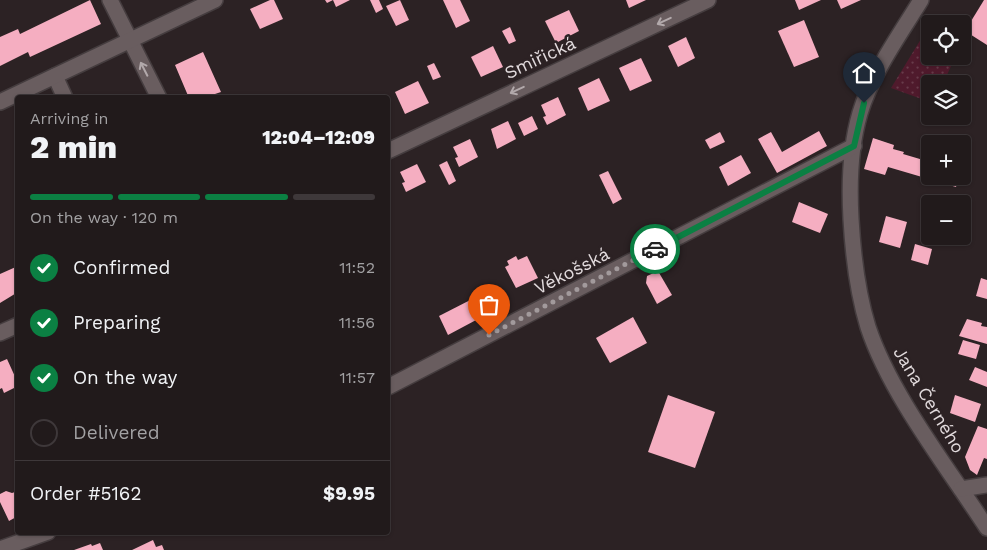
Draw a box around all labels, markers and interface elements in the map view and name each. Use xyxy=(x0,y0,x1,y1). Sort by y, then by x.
map controls xyxy=(921,15,971,245)
button: locate xyxy=(921,15,971,65)
one-way arrow xyxy=(657,16,672,26)
street label: Smiřická xyxy=(501,32,579,83)
pin xyxy=(843,52,885,103)
icon: home xyxy=(850,59,878,87)
one-way arrow xyxy=(139,62,148,77)
button: layers xyxy=(921,75,971,125)
one-way arrow xyxy=(509,85,524,95)
text: Arriving in xyxy=(30,109,108,128)
text: 12:04–12:09 xyxy=(262,126,375,149)
text: 2 min xyxy=(30,128,117,166)
button: + xyxy=(921,135,971,185)
button: − xyxy=(921,195,971,245)
text: On the way · 120 m xyxy=(30,208,178,227)
courier xyxy=(630,224,680,274)
icon: car xyxy=(641,235,669,263)
street label: Věkošská xyxy=(531,243,613,298)
icon: check xyxy=(30,254,58,282)
text: Confirmed xyxy=(73,256,170,279)
text: 11:52 xyxy=(339,258,375,277)
pin xyxy=(468,284,510,335)
icon: bag xyxy=(475,291,503,319)
icon: check xyxy=(30,309,58,337)
text: Preparing xyxy=(73,311,160,334)
text: 11:56 xyxy=(339,313,375,332)
street label: Jana Černého xyxy=(889,343,970,457)
icon: check xyxy=(30,364,58,392)
text: On the way xyxy=(73,366,177,389)
text: 11:57 xyxy=(339,368,375,387)
text: Delivered xyxy=(73,421,160,444)
text: Order #5162 xyxy=(30,482,141,505)
text: $9.95 xyxy=(323,482,375,505)

